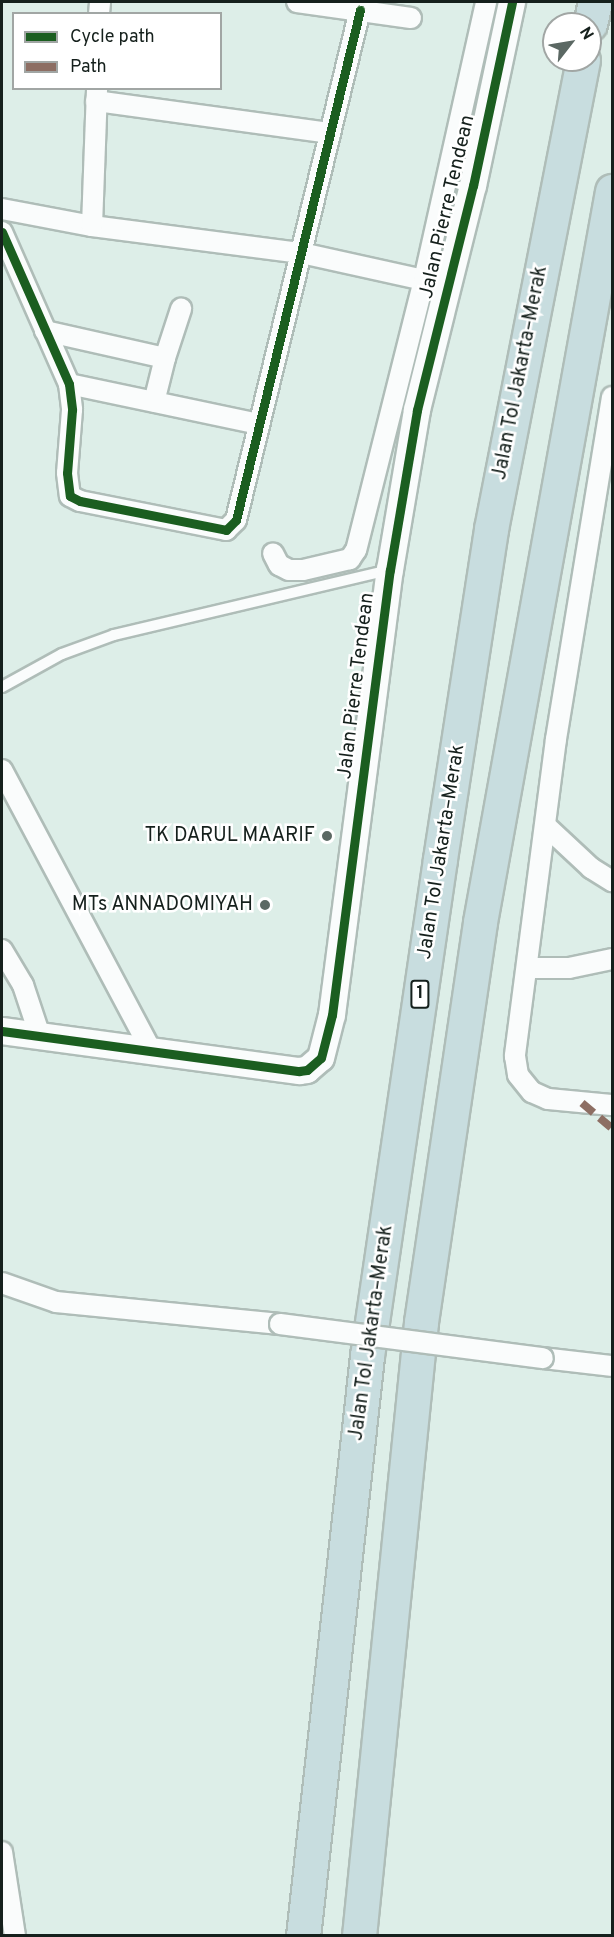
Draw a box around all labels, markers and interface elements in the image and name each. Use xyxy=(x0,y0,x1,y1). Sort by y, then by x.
legend xyxy=(12,12,222,90)
north arrow xyxy=(542,12,602,72)
text: N xyxy=(574,24,597,44)
text: Cycle path xyxy=(70,26,155,49)
text: Path xyxy=(70,56,107,79)
street label: Jalan Pierre Tendean xyxy=(415,112,481,302)
street label: Jalan Tol Jakarta–Merak xyxy=(488,264,554,482)
street label: Jalan Pierre Tendean xyxy=(334,591,380,781)
street label: Jalan Tol Jakarta–Merak xyxy=(413,742,471,962)
place label: TK DARUL MAARIF xyxy=(144,824,315,848)
marker: TK DARUL MAARIF xyxy=(320,829,334,843)
place label: MTs ANNADOMIYAH xyxy=(71,893,253,917)
marker: MTs ANNADOMIYAH xyxy=(258,898,272,912)
road number: 1 xyxy=(410,979,430,1009)
street label: Jalan Tol Jakarta–Merak xyxy=(345,1223,399,1443)

